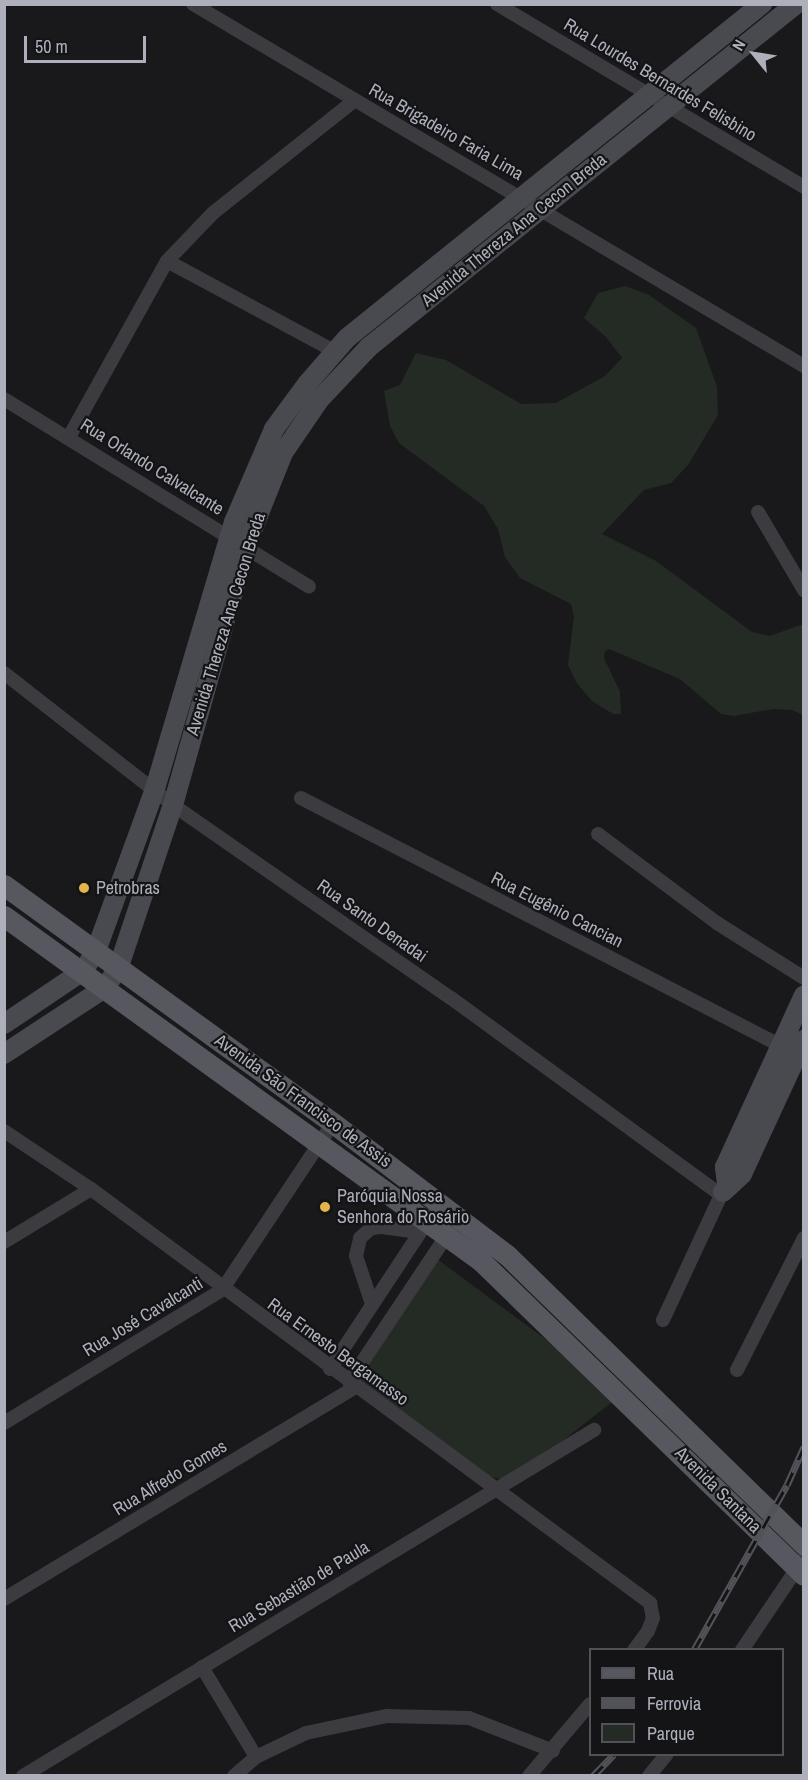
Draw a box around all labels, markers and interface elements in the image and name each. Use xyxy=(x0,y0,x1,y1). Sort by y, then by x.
street label: Rua Lourdes Bernardes Felisbino xyxy=(560,14,760,146)
scale bar xyxy=(27,24,148,62)
north arrow xyxy=(724,24,784,84)
text: 50 m xyxy=(35,34,68,59)
text: N xyxy=(727,35,750,55)
street label: Rua Brigadeiro Faria Lima xyxy=(365,79,527,185)
street label: Avenida Thereza Ana Cecon Breda xyxy=(417,148,611,312)
street label: Rua Orlando Calvalcante xyxy=(76,414,228,520)
street label: Avenida Thereza Ana Cecon Breda xyxy=(182,510,270,738)
street label: Rua Eugênio Cancian xyxy=(487,867,627,953)
street label: Rua Santo Denadai xyxy=(313,875,431,967)
place label: Petrobras xyxy=(96,877,160,899)
marker: Petrobras xyxy=(77,881,91,895)
street label: Avenida São Francisco de Assis xyxy=(210,1029,396,1173)
place label: Paróquia Nossa Senhora do Rosário xyxy=(337,1186,469,1228)
marker: Paróquia Nossa Senhora do Rosário xyxy=(318,1200,332,1214)
street label: Rua José Cavalcanti xyxy=(79,1273,207,1361)
street label: Rua Ernesto Bergamasso xyxy=(263,1294,413,1410)
street label: Rua Alfredo Gomes xyxy=(109,1435,231,1521)
street label: Avenida Santana xyxy=(670,1442,766,1538)
street label: Rua Sebastião de Paula xyxy=(225,1537,373,1637)
legend xyxy=(589,1648,784,1756)
text: Rua xyxy=(647,1661,674,1686)
text: Ferrovia xyxy=(647,1691,701,1716)
text: Parque xyxy=(647,1721,695,1746)

